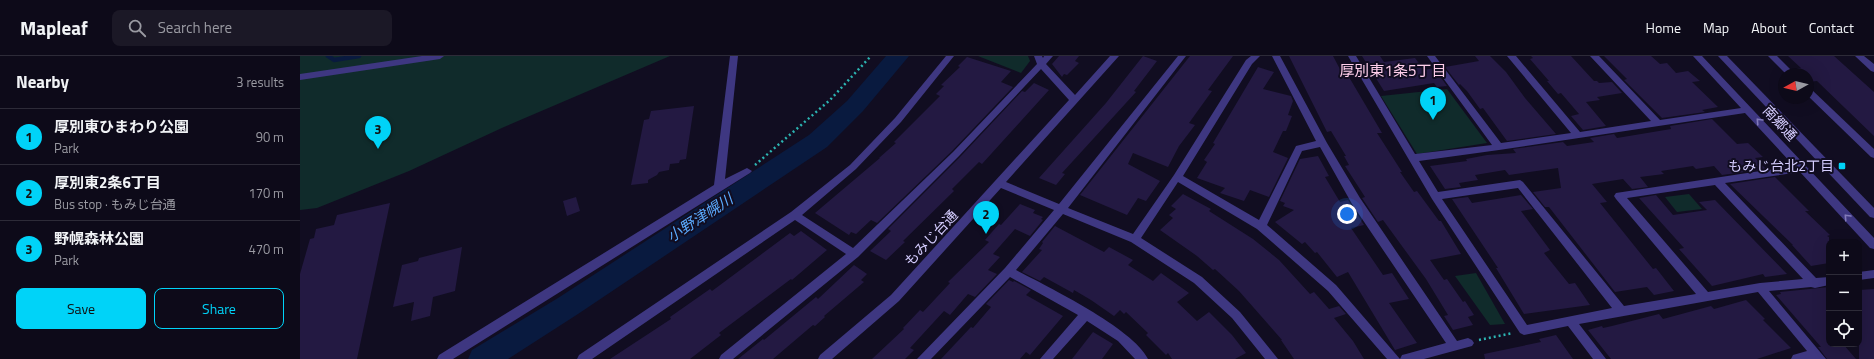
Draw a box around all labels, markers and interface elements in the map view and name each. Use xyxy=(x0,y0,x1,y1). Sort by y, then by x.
search box xyxy=(112,10,392,46)
text: Mapleaf xyxy=(20,13,88,42)
text: Search here xyxy=(158,16,232,39)
icon: search xyxy=(126,17,148,39)
text: Home xyxy=(1646,17,1681,38)
text: Map xyxy=(1703,17,1729,38)
text: About xyxy=(1751,17,1787,38)
text: Contact xyxy=(1809,17,1854,38)
district label: 厚別東1条5丁目 xyxy=(1340,59,1446,82)
north arrow xyxy=(1778,68,1814,104)
text: Nearby xyxy=(16,69,69,95)
text: 3 results xyxy=(236,72,284,92)
pin: 1 xyxy=(1420,87,1446,120)
street label: 南郷通 xyxy=(1758,100,1802,145)
text: 厚別東ひまわり公園 xyxy=(54,115,189,138)
pin: 3 xyxy=(365,116,391,149)
one-way arrow xyxy=(1757,119,1764,126)
text: 1 xyxy=(25,127,33,147)
text: 90 m xyxy=(256,127,284,147)
text: Park xyxy=(54,138,79,158)
place label: もみじ台北2丁目 xyxy=(1728,155,1834,176)
marker: もみじ台北2丁目 xyxy=(1837,161,1847,171)
text: 厚別東2条6丁目 xyxy=(54,171,161,194)
text: 2 xyxy=(25,183,33,203)
text: 170 m xyxy=(248,183,284,203)
water label: 小野津幌川 xyxy=(662,186,739,248)
text: Bus stop · もみじ台通 xyxy=(54,194,176,214)
pin: 2 xyxy=(973,201,999,234)
your location xyxy=(1337,204,1357,224)
street label: もみじ台通 xyxy=(899,205,962,270)
one-way arrow xyxy=(1845,214,1852,222)
text: 野幌森林公園 xyxy=(54,227,144,250)
text: 3 xyxy=(25,239,33,259)
text: 470 m xyxy=(248,239,284,259)
map controls xyxy=(1826,239,1862,347)
button: + xyxy=(1826,239,1862,275)
text: Park xyxy=(54,250,79,270)
button: − xyxy=(1826,275,1862,311)
button: Save xyxy=(16,288,146,329)
button: Share xyxy=(154,288,284,329)
button: locate xyxy=(1826,311,1862,347)

